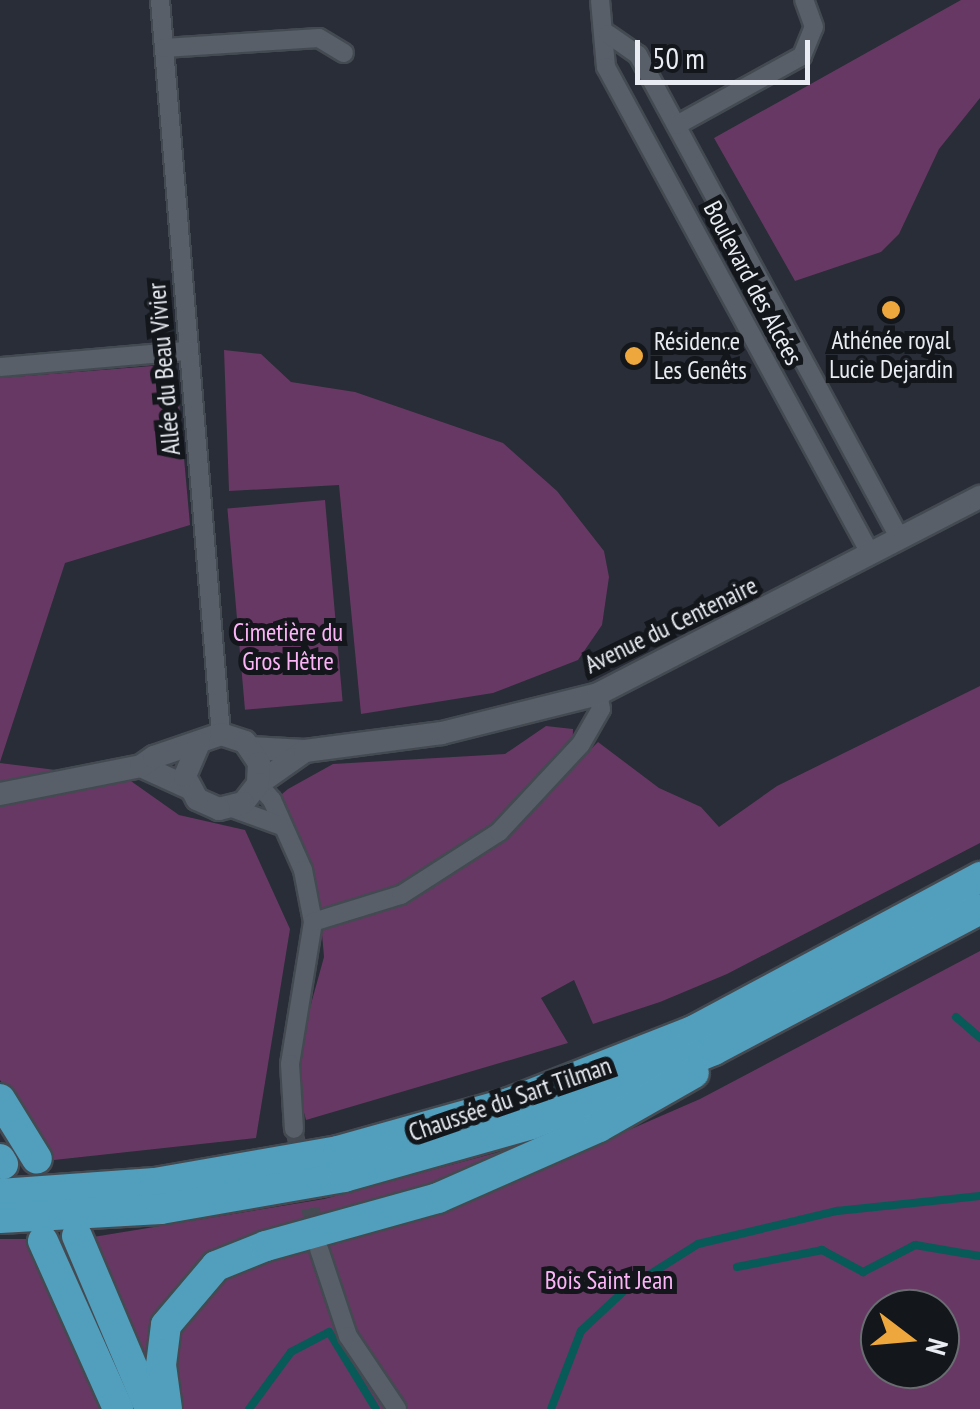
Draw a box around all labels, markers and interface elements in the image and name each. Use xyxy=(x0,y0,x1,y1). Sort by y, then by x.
scale bar xyxy=(640,20,815,82)
text: 50 m xyxy=(652,38,705,77)
street label: Boulevard des Alcées xyxy=(697,196,809,370)
street label: Allée du Beau Vivier xyxy=(141,281,187,457)
marker: Athénée royal Lucie Dejardin xyxy=(880,299,902,321)
place label: Athénée royal Lucie Dejardin xyxy=(829,326,953,385)
place label: Résidence Les Genêts xyxy=(654,327,747,386)
marker: Résidence Les Genêts xyxy=(623,345,645,367)
street label: Avenue du Centenaire xyxy=(580,570,762,680)
park label: Cimetière du Gros Hêtre xyxy=(233,618,343,677)
street label: Chaussée du Sart Tilman xyxy=(404,1050,616,1148)
park label: Bois Saint Jean xyxy=(545,1265,673,1295)
north arrow xyxy=(860,1289,960,1389)
text: N xyxy=(918,1334,957,1359)

